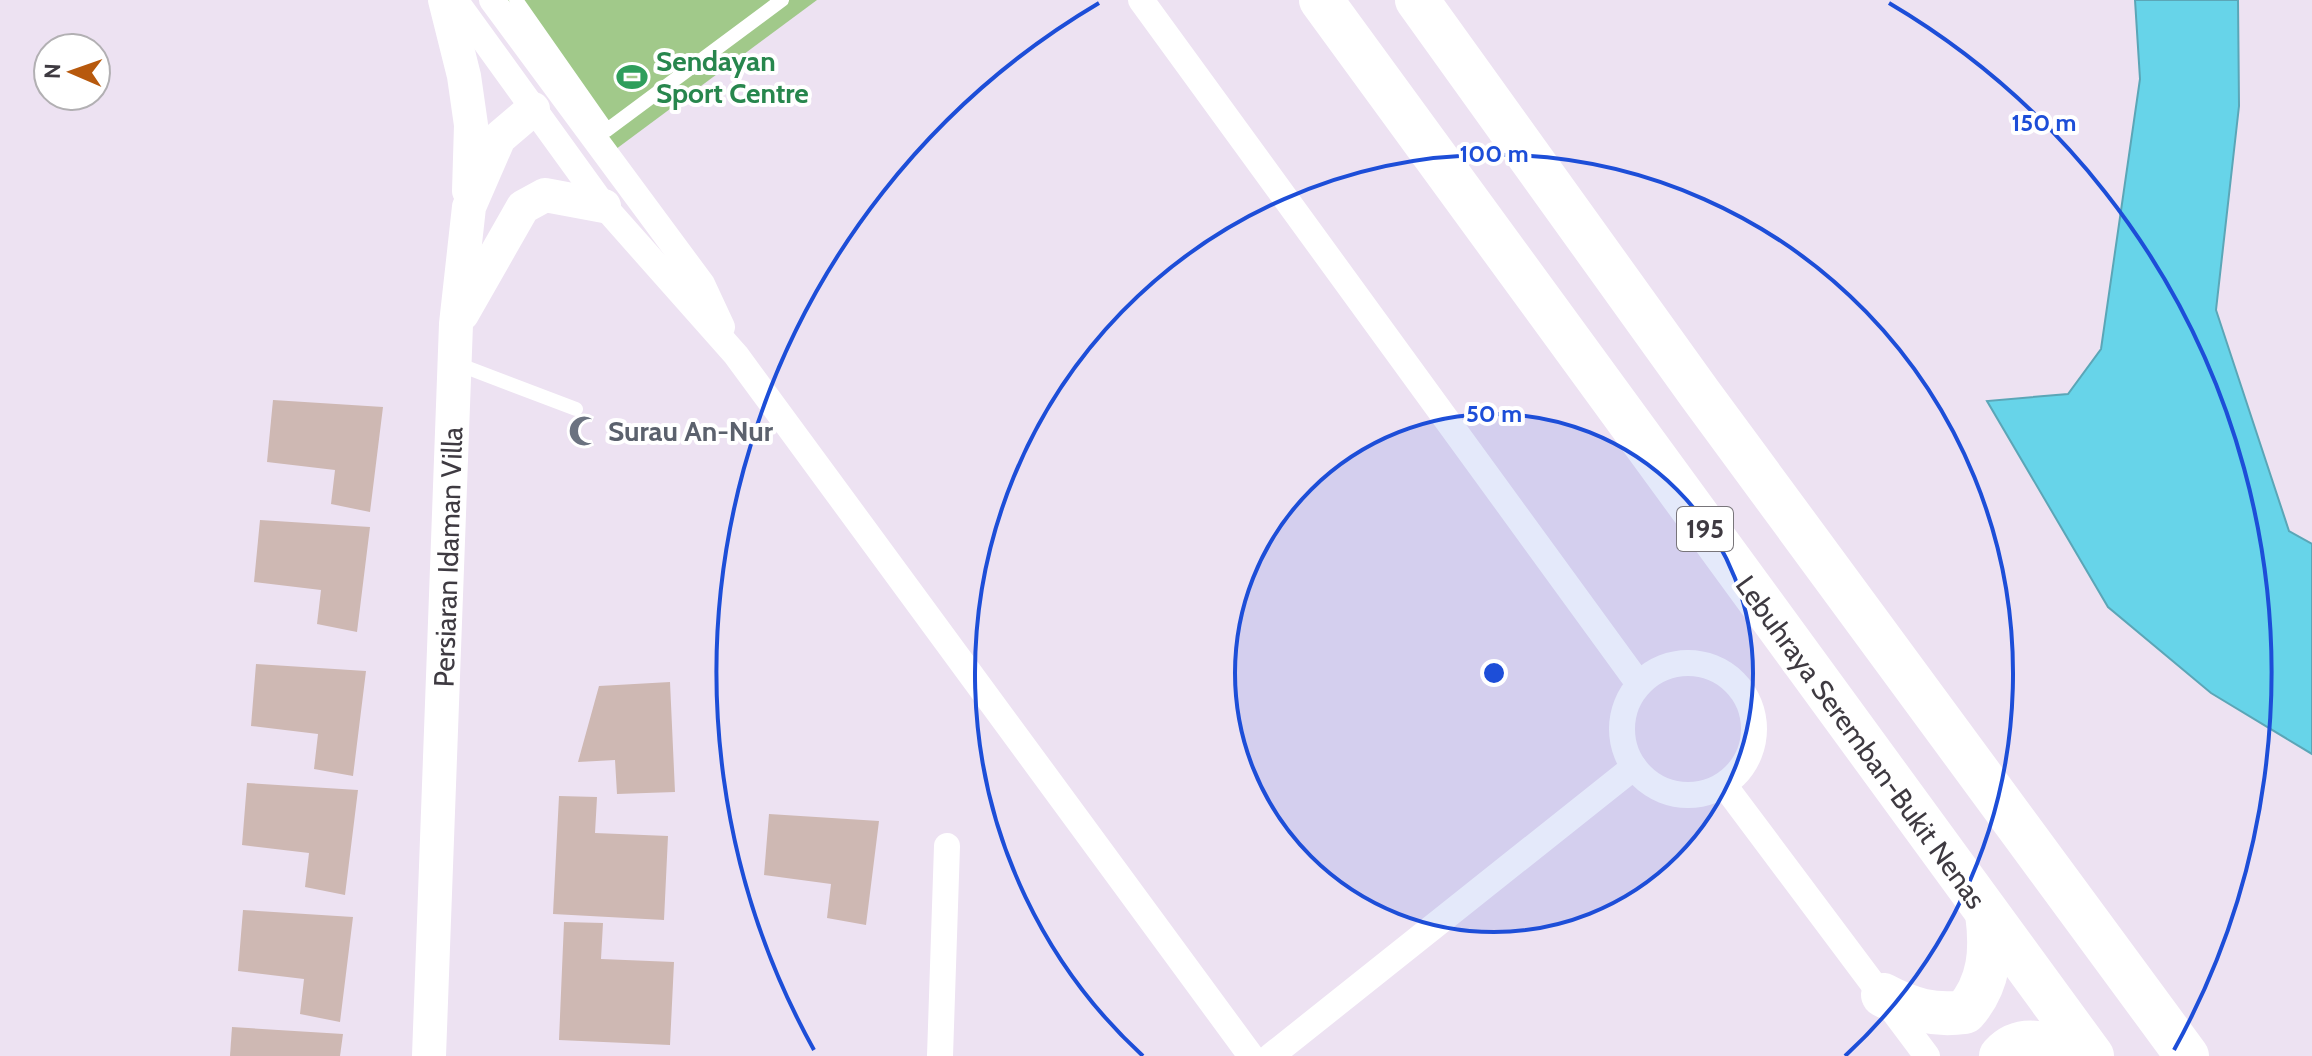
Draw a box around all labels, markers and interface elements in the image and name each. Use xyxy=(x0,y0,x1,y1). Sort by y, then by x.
north arrow xyxy=(32,32,112,112)
place label: Sendayan Sport Centre xyxy=(656,44,809,110)
sports icon: Sendayan Sport Centre xyxy=(615,60,649,94)
text: N xyxy=(39,63,66,80)
text: 150 m xyxy=(2012,108,2076,137)
text: 100 m xyxy=(1459,139,1529,168)
text: 50 m xyxy=(1466,399,1522,428)
mosque icon: Surau An-Nur xyxy=(567,414,601,448)
place label: Surau An-Nur xyxy=(608,414,774,448)
street label: Persiaran Idaman Villa xyxy=(426,426,470,688)
road number: 195 xyxy=(1677,507,1733,551)
street label: Lebuhraya Seremban-Bukit Nenas xyxy=(1729,569,1993,915)
centre of rings xyxy=(1480,659,1508,687)

